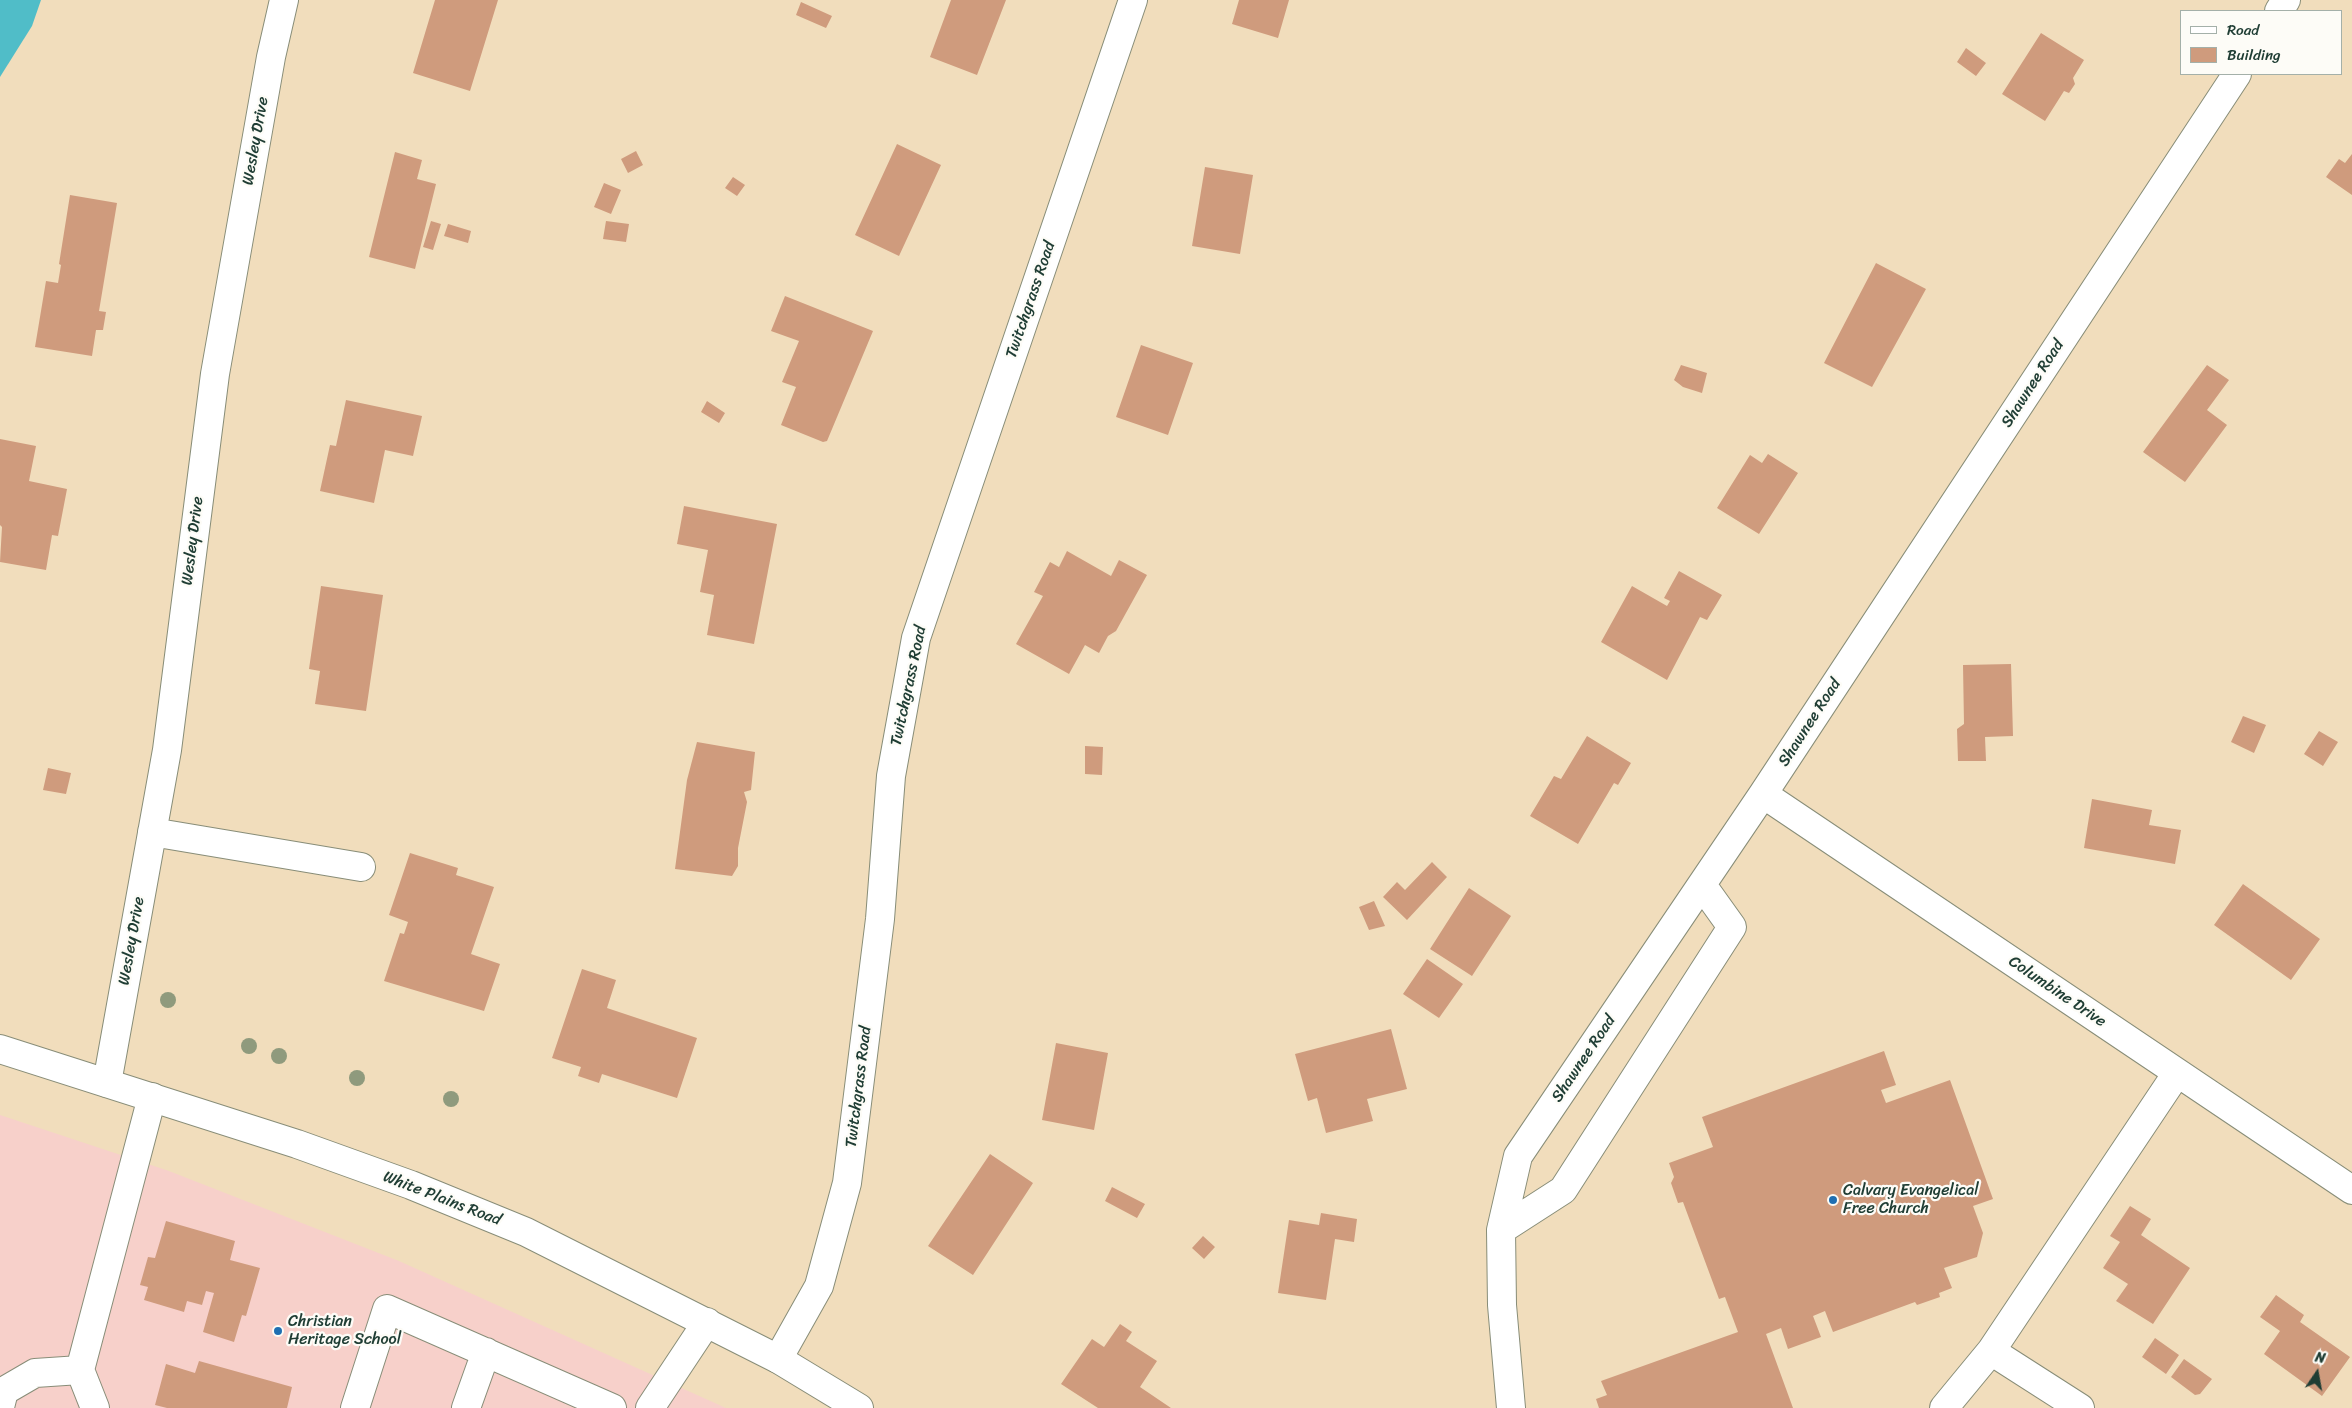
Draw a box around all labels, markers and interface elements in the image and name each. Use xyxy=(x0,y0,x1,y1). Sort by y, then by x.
legend xyxy=(2180,10,2342,75)
text: Road xyxy=(2227,17,2259,43)
text: Building xyxy=(2227,42,2281,68)
street label: Wesley Drive xyxy=(239,95,273,187)
street label: Twitchgrass Road xyxy=(1002,239,1060,361)
street label: Shawnee Road xyxy=(1998,337,2068,431)
street label: Wesley Drive xyxy=(178,496,208,586)
street label: Twitchgrass Road xyxy=(887,624,931,748)
street label: Shawnee Road xyxy=(1775,676,1845,770)
street label: Wesley Drive xyxy=(115,895,149,987)
street label: Columbine Drive xyxy=(2004,952,2110,1032)
street label: Shawnee Road xyxy=(1548,1012,1620,1106)
street label: Twitchgrass Road xyxy=(842,1025,876,1149)
street label: White Plains Road xyxy=(380,1168,504,1230)
place label: Calvary Evangelical Free Church xyxy=(1843,1181,1979,1219)
marker: Calvary Evangelical Free Church xyxy=(1827,1194,1839,1206)
place label: Christian Heritage School xyxy=(288,1312,401,1350)
marker: Christian Heritage School xyxy=(272,1325,284,1337)
text: N xyxy=(2313,1345,2328,1371)
north arrow xyxy=(2292,1348,2342,1398)

